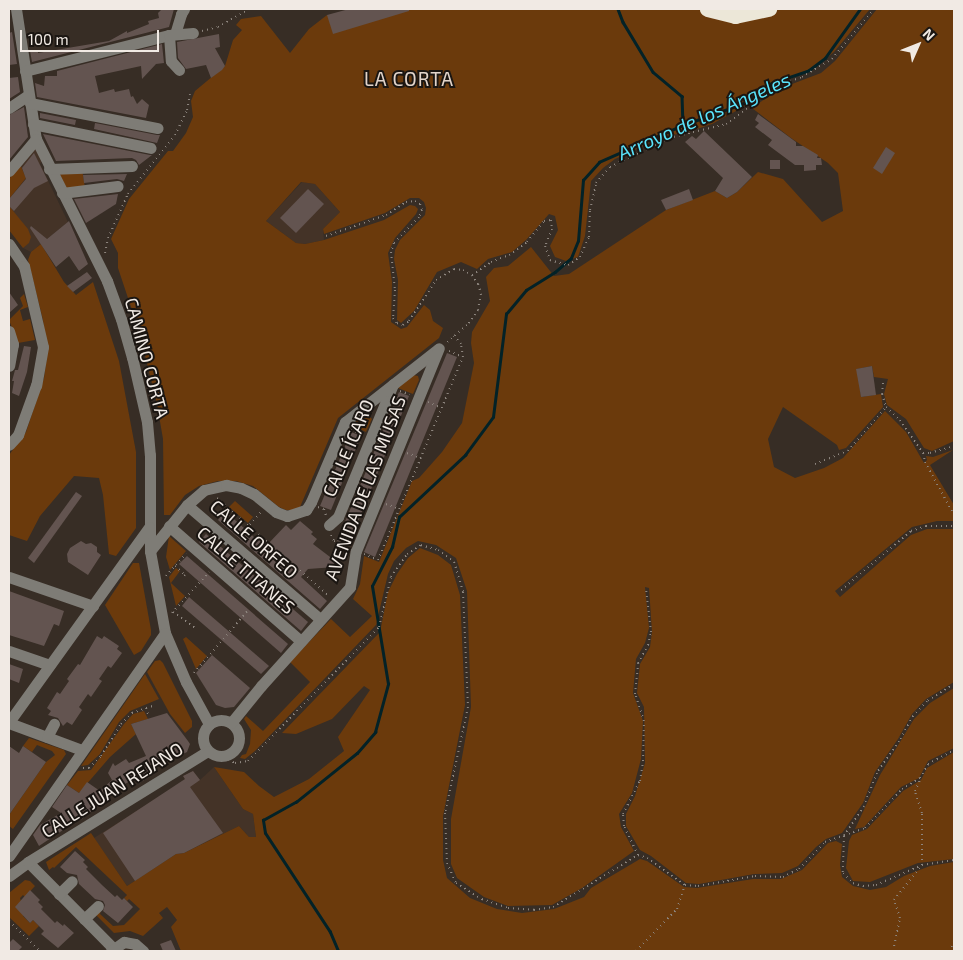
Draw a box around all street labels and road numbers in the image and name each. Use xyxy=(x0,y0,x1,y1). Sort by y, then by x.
street label: CAMINO CORTA xyxy=(120,295,174,421)
street label: AVENIDA DE LAS MUSAS xyxy=(320,393,410,583)
street label: CALLE ÍCARO xyxy=(318,396,378,500)
street label: CALLE ORFEO xyxy=(206,495,302,583)
street label: CALLE TITANES xyxy=(193,522,299,618)
street label: CALLE JUAN REJANO xyxy=(37,738,187,842)

